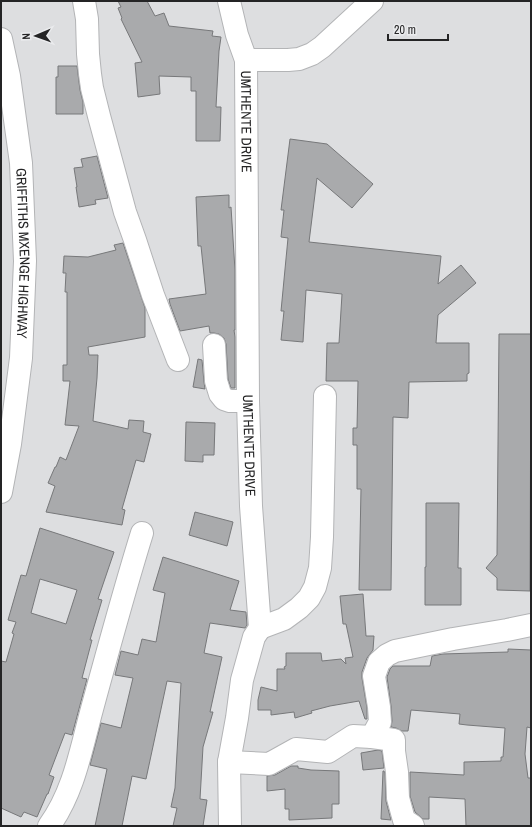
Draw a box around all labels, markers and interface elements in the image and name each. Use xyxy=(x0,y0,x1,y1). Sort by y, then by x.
north arrow xyxy=(16,16,56,56)
scale bar xyxy=(388,16,448,42)
text: 20 m xyxy=(394,22,416,38)
text: N xyxy=(19,33,33,40)
street label: UMTHENTE DRIVE xyxy=(237,70,256,173)
street label: GRIFFITHS MXENGE HIGHWAY xyxy=(12,168,34,339)
street label: UMTHENTE DRIVE xyxy=(239,394,260,497)

